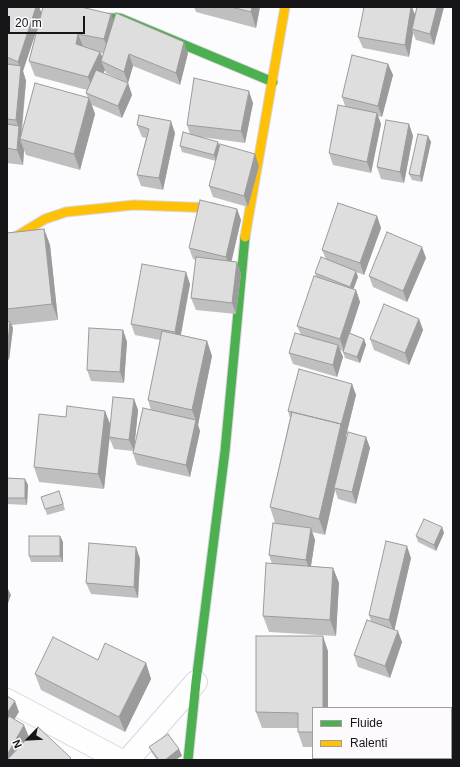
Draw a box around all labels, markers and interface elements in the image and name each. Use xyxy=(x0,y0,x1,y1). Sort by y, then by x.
scale bar xyxy=(10,8,87,34)
text: 20 m xyxy=(15,16,42,30)
legend xyxy=(312,707,452,759)
text: Fluide xyxy=(350,716,383,730)
north arrow xyxy=(8,719,48,759)
text: Ralenti xyxy=(350,736,387,750)
text: N xyxy=(10,738,24,750)

